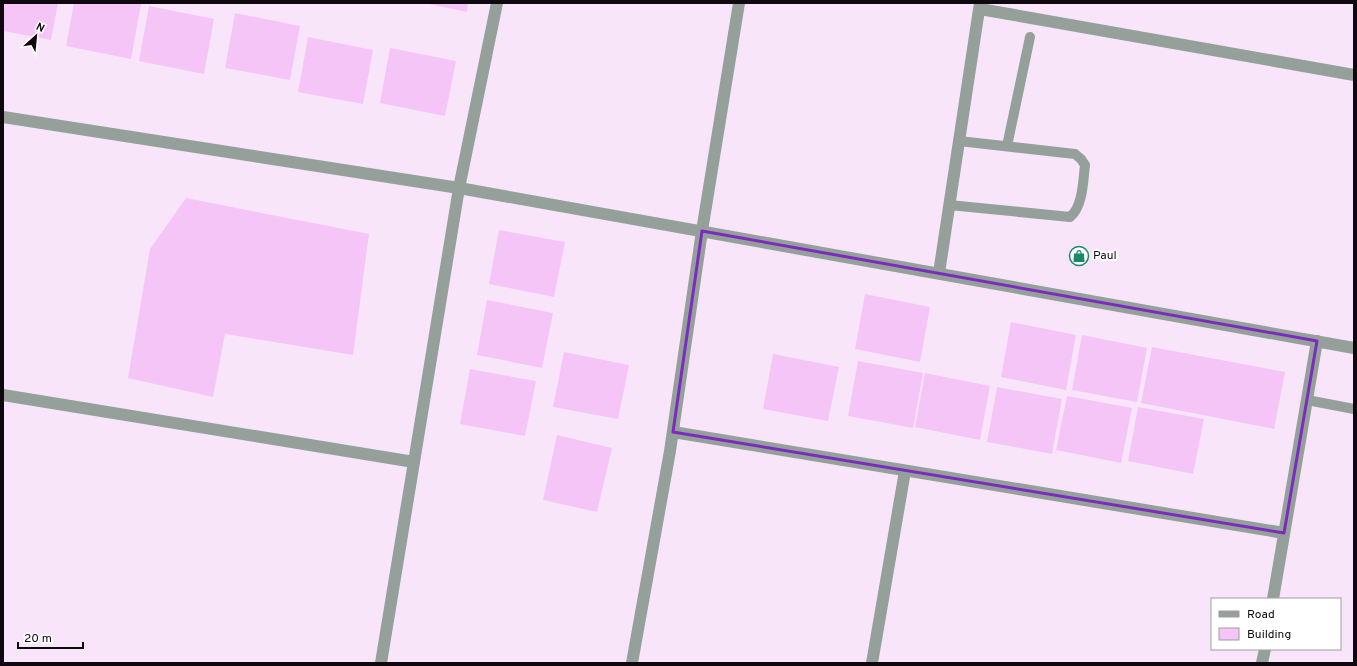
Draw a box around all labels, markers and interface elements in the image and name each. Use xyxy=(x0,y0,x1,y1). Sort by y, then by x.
north arrow xyxy=(16,16,56,56)
text: N xyxy=(33,20,47,36)
shop icon: Paul xyxy=(1068,245,1090,267)
place label: Paul xyxy=(1093,248,1117,264)
legend xyxy=(1211,598,1341,650)
text: Road xyxy=(1247,607,1275,623)
scale bar xyxy=(18,624,83,650)
text: Building xyxy=(1247,627,1291,643)
text: 20 m xyxy=(24,631,52,647)

